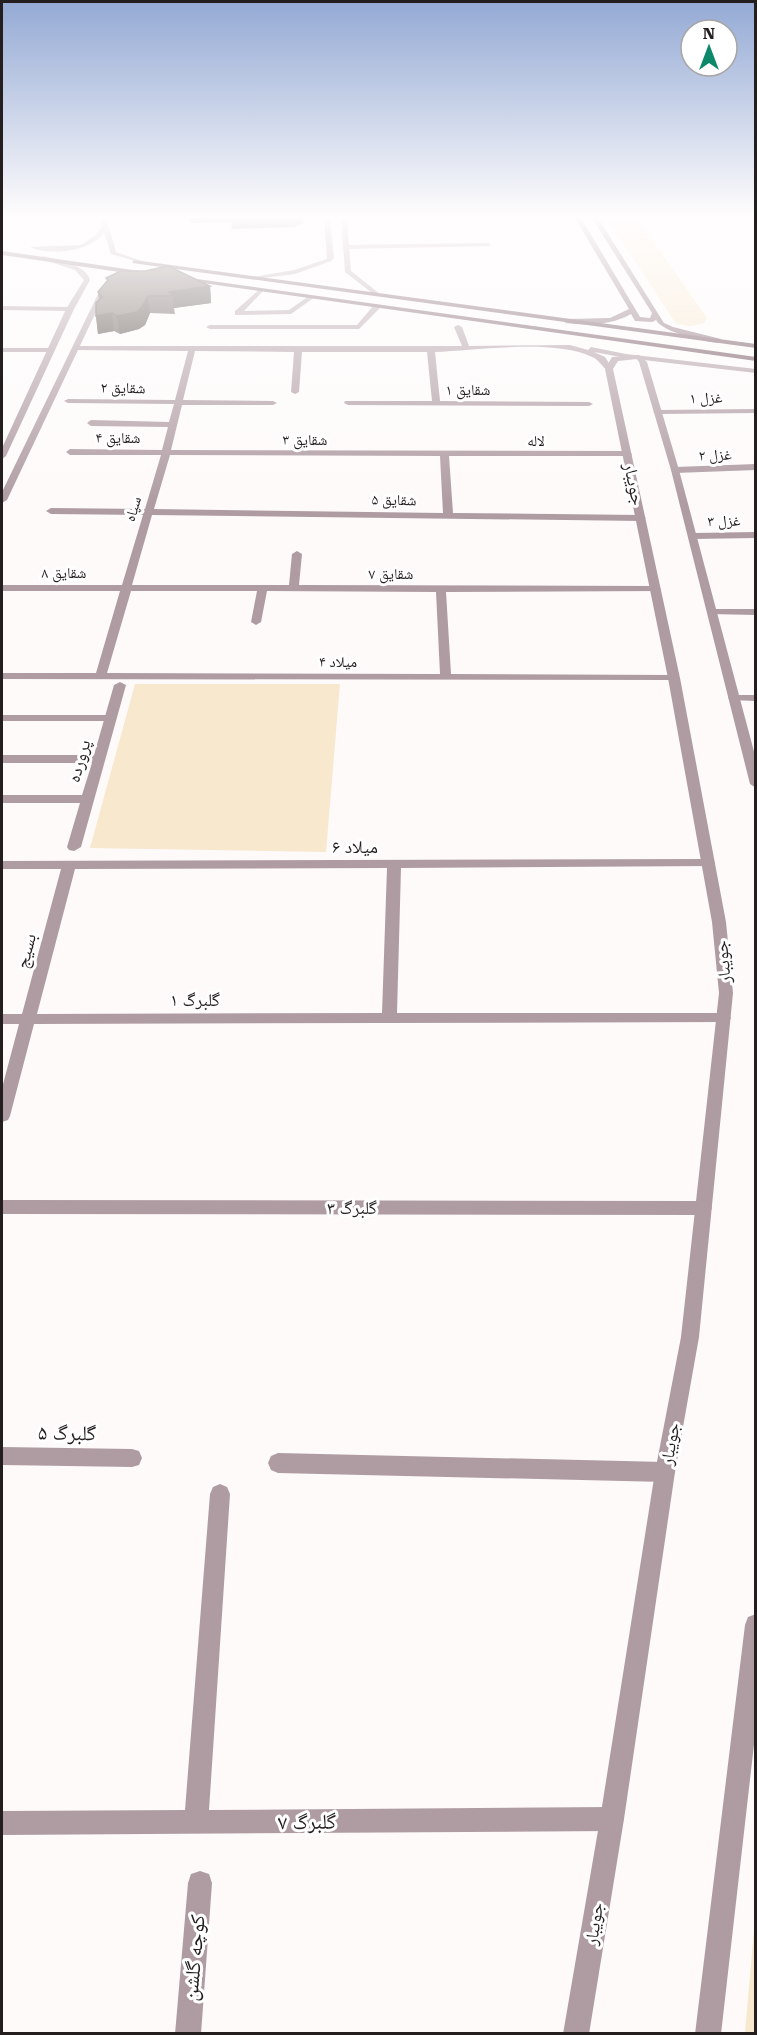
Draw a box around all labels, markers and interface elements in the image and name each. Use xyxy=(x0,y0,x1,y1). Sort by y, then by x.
north arrow xyxy=(679,18,739,78)
text: N xyxy=(703,24,715,43)
street label: شقایق ۲ xyxy=(100,379,146,398)
street label: شقایق ۱ xyxy=(446,381,491,400)
street label: غزل ۱ xyxy=(689,389,723,408)
street label: شقایق ۴ xyxy=(96,429,141,448)
street label: شقایق ۳ xyxy=(283,431,328,450)
street label: لاله xyxy=(527,432,545,450)
street label: غزل ۲ xyxy=(698,445,732,466)
street label: جویبار xyxy=(619,460,649,507)
street label: شقایق ۵ xyxy=(371,491,417,510)
street label: سپاه xyxy=(121,494,145,524)
street label: غزل ۳ xyxy=(707,512,741,531)
street label: شقایق ۸ xyxy=(42,564,87,583)
street label: شقایق ۷ xyxy=(369,565,414,584)
street label: میلاد ۴ xyxy=(319,653,357,671)
street label: پرورده xyxy=(62,737,96,785)
street label: میلاد ۶ xyxy=(332,836,378,857)
street label: بسیج xyxy=(11,931,42,971)
street label: جویبار xyxy=(710,940,735,985)
street label: گلبرگ ۱ xyxy=(170,989,221,1011)
street label: گلبرگ ۳ xyxy=(327,1197,378,1219)
street label: گلبرگ ۵ xyxy=(38,1420,97,1446)
street label: جویبار xyxy=(655,1421,684,1468)
street label: گلبرگ ۷ xyxy=(278,1809,337,1835)
street label: جویبار xyxy=(580,1901,608,1948)
street label: کوچه گلشن xyxy=(178,1913,211,2002)

